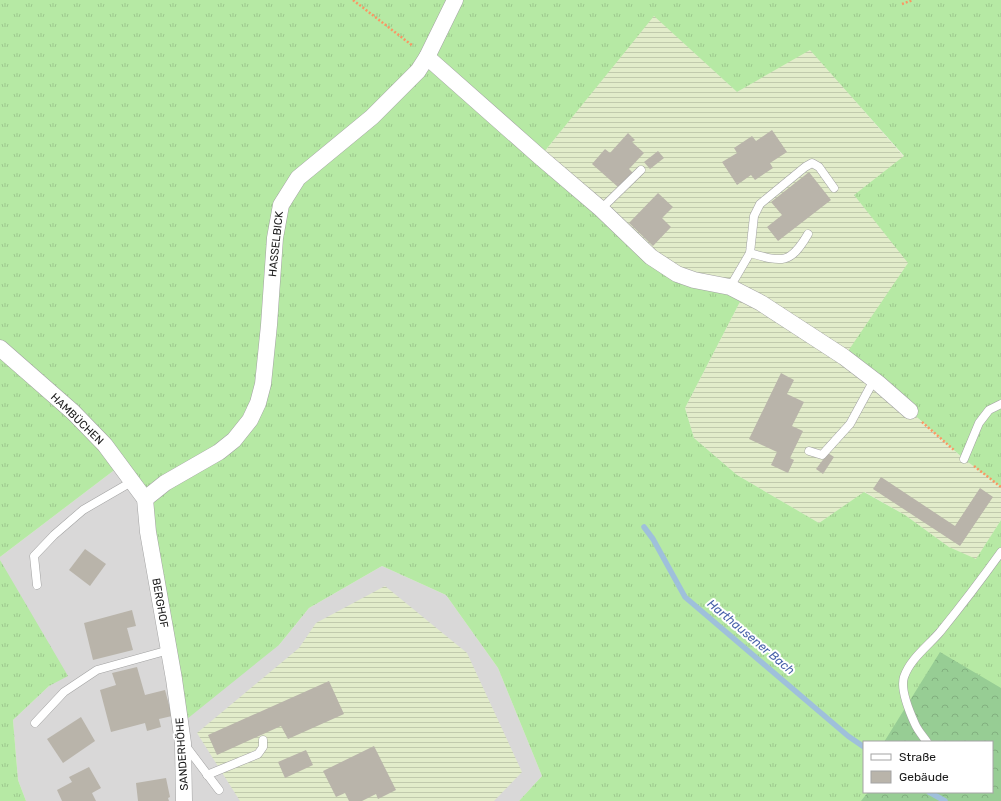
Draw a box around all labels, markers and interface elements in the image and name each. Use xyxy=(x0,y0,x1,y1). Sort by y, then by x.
street label: HASSELBICK xyxy=(266,210,286,277)
street label: HAMBÜCHEN xyxy=(48,391,106,447)
street label: BERGHOF xyxy=(149,577,171,629)
water label: Harthausener Bach xyxy=(705,596,797,678)
street label: SANDERHÖHE xyxy=(173,717,191,791)
legend xyxy=(863,741,993,793)
text: Straße xyxy=(899,750,936,764)
text: Gebäude xyxy=(899,770,949,784)

